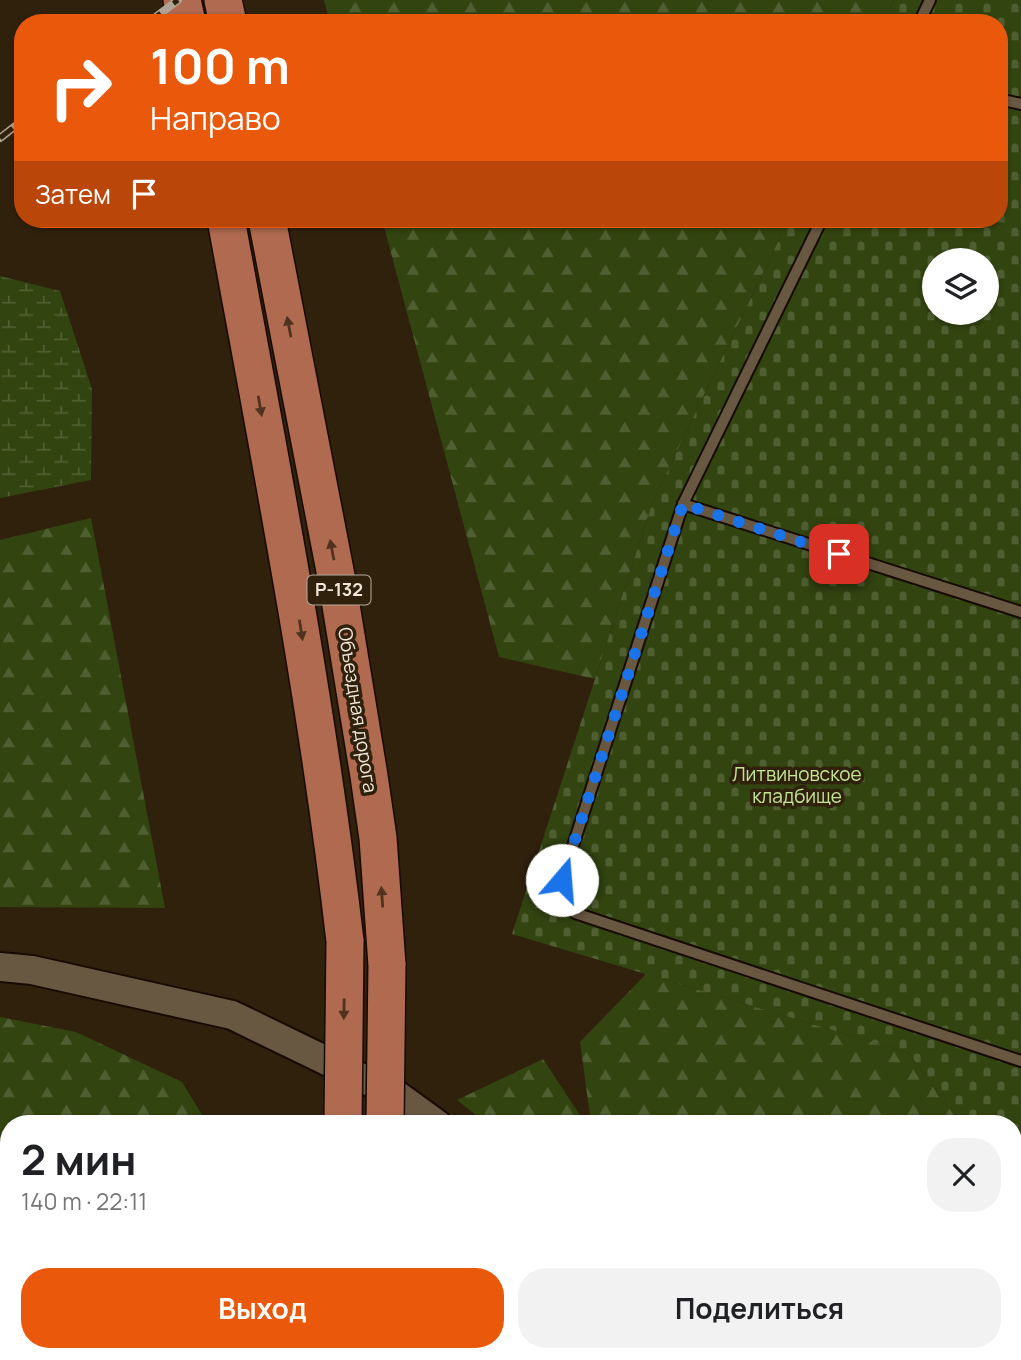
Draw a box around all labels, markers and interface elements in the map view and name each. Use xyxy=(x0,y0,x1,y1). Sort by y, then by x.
text: 100 m xyxy=(150,32,290,99)
icon: right xyxy=(35,42,126,133)
text: Направо xyxy=(150,96,281,140)
icon: arrive xyxy=(125,175,163,213)
text: Затем xyxy=(35,176,111,212)
map controls xyxy=(922,248,999,325)
button: layers xyxy=(922,248,999,325)
one-way arrow xyxy=(283,316,294,338)
one-way arrow xyxy=(255,395,266,417)
pin xyxy=(809,524,869,584)
icon: arrive xyxy=(820,535,858,573)
one-way arrow xyxy=(326,539,337,561)
road number: Р-132 xyxy=(308,576,370,604)
one-way arrow xyxy=(296,619,307,641)
street label: Объездная дорога xyxy=(332,625,384,795)
park label: Литвиновское кладбище xyxy=(732,761,862,809)
position arrow xyxy=(525,843,599,917)
one-way arrow xyxy=(376,885,387,907)
one-way arrow xyxy=(339,999,350,1021)
text: 2 мин xyxy=(21,1130,137,1188)
button: close xyxy=(927,1138,1001,1212)
text: 140 m · 22:11 xyxy=(21,1185,147,1217)
button: Выход xyxy=(21,1268,504,1348)
button: Поделиться xyxy=(518,1268,1001,1348)

